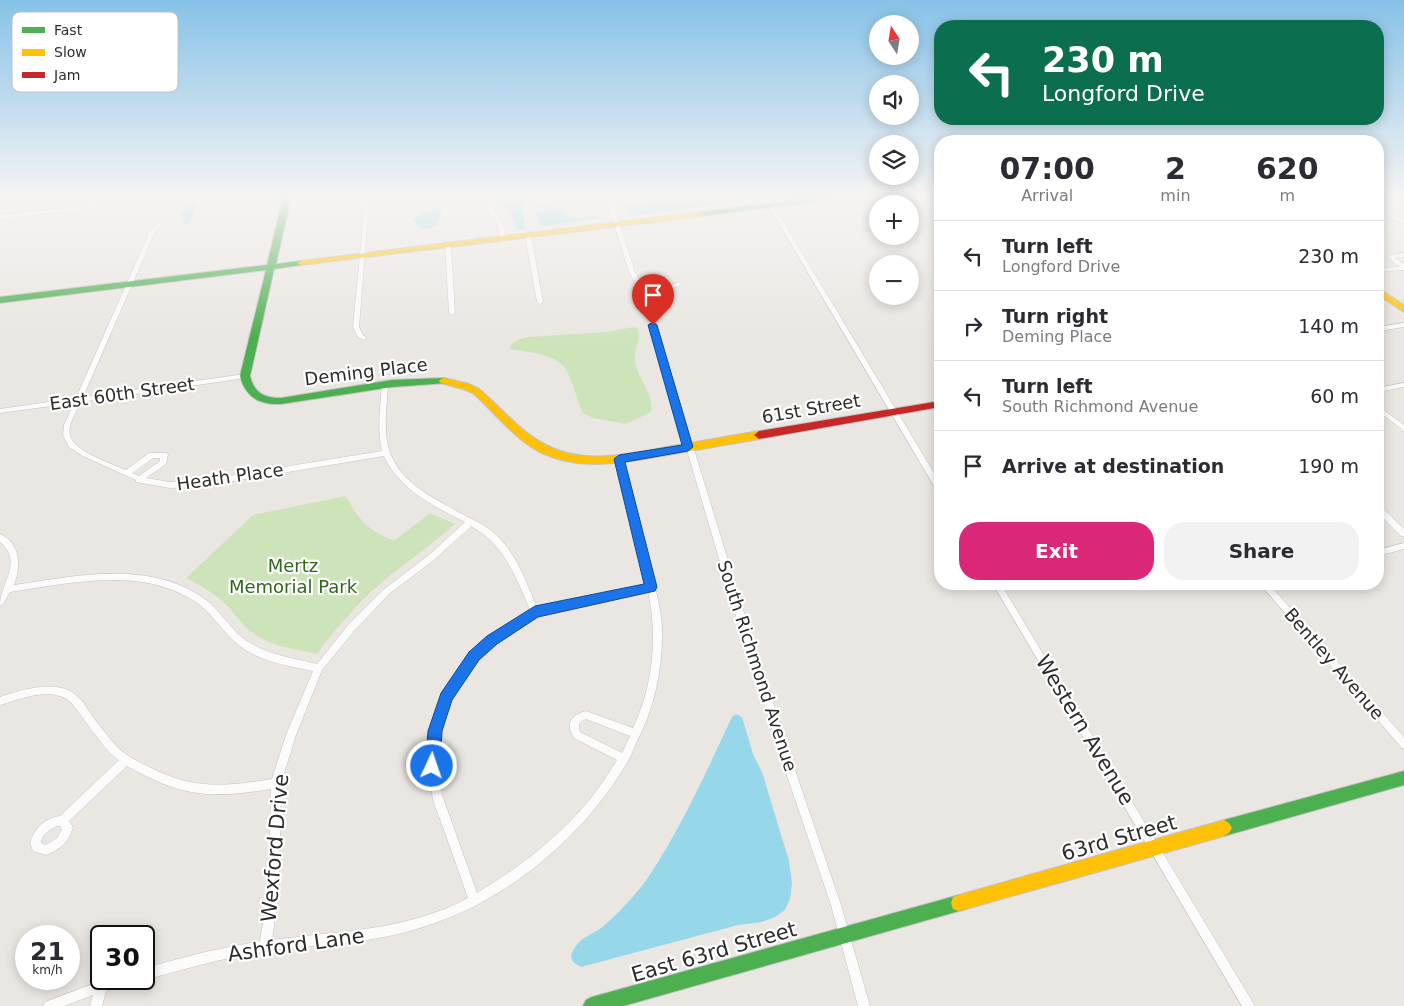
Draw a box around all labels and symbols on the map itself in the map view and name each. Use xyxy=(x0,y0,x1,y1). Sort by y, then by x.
legend xyxy=(12,12,178,92)
north arrow xyxy=(869,15,919,65)
text: Fast xyxy=(54,22,83,38)
text: Slow xyxy=(54,44,87,60)
text: Jam xyxy=(53,67,80,83)
pin xyxy=(632,274,674,325)
street label: Deming Place xyxy=(303,354,429,389)
street label: East 60th Street xyxy=(48,373,196,414)
street label: 61st Street xyxy=(760,390,862,428)
street label: Heath Place xyxy=(175,459,285,494)
park label: Mertz Memorial Park xyxy=(229,555,358,597)
street label: South Richmond Avenue xyxy=(713,558,802,774)
street label: Bentley Avenue xyxy=(1280,603,1389,724)
street label: Western Avenue xyxy=(1031,651,1139,809)
position arrow xyxy=(405,739,457,791)
street label: Wexford Drive xyxy=(257,773,293,923)
street label: 63rd Street xyxy=(1059,810,1179,866)
street label: East 63rd Street xyxy=(629,917,799,987)
street label: Ashford Lane xyxy=(226,924,366,966)
speed limit sign: 30 xyxy=(90,925,155,990)

